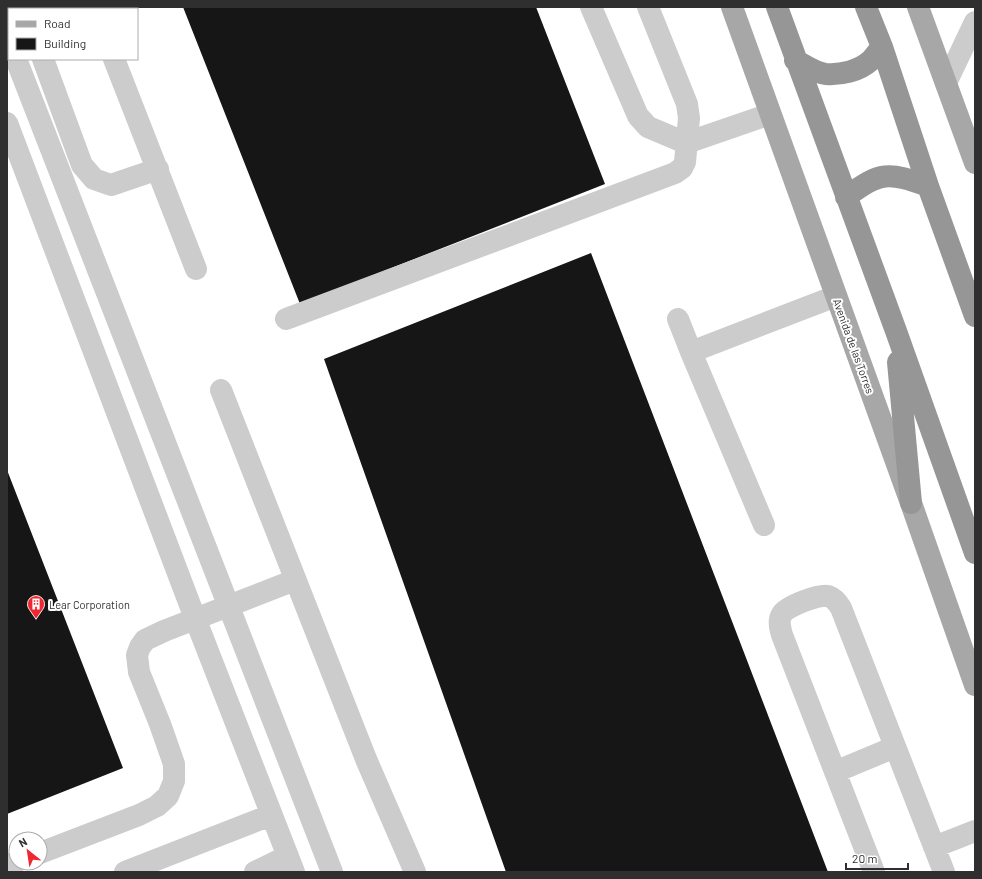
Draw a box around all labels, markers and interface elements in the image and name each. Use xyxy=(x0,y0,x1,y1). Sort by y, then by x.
legend xyxy=(8,8,138,60)
text: Road xyxy=(44,16,71,30)
text: Building xyxy=(44,36,86,50)
street label: Avenida de las Torres xyxy=(831,297,877,395)
building icon: Lear Corporation xyxy=(26,594,46,619)
place label: Lear Corporation xyxy=(49,598,130,611)
north arrow xyxy=(8,831,48,871)
text: N xyxy=(16,834,29,849)
scale bar xyxy=(846,845,908,871)
text: 20 m xyxy=(852,851,878,865)

